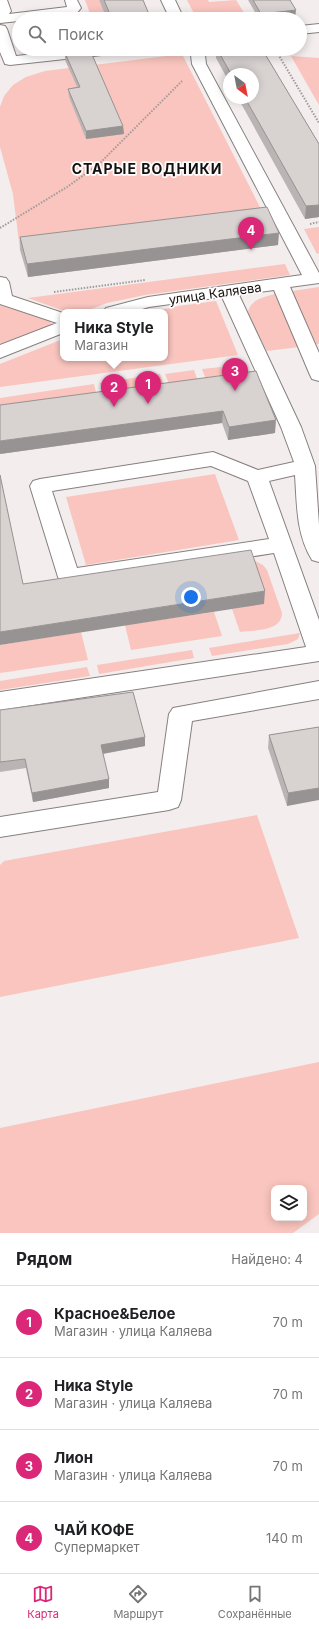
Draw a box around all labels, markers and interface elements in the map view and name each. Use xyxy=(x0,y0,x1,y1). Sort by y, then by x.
search box xyxy=(12,12,307,56)
icon: search xyxy=(26,23,48,45)
text: Поиск xyxy=(58,25,104,44)
north arrow xyxy=(223,68,259,104)
district label: СТАРЫЕ ВОДНИКИ xyxy=(72,160,222,177)
pin: 4 xyxy=(238,217,264,250)
street label: улица Каляева xyxy=(168,279,262,307)
popup xyxy=(60,309,168,361)
text: Ника Style xyxy=(74,318,154,337)
text: Магазин xyxy=(74,337,128,353)
pin: 3 xyxy=(222,358,248,391)
pin: 1 xyxy=(135,371,161,404)
pin: 2 xyxy=(101,374,127,407)
your location xyxy=(181,587,201,607)
map controls xyxy=(271,1185,307,1221)
button: layers xyxy=(271,1185,307,1221)
text: Рядом xyxy=(16,1249,72,1269)
text: Найдено: 4 xyxy=(231,1251,303,1267)
text: Красное&Белое xyxy=(54,1304,175,1323)
text: 1 xyxy=(26,1314,32,1330)
text: 70 m xyxy=(273,1314,303,1330)
text: Магазин · улица Каляева xyxy=(54,1323,212,1339)
text: Ника Style xyxy=(54,1376,133,1395)
text: 2 xyxy=(25,1386,33,1402)
text: 70 m xyxy=(273,1386,303,1402)
text: Магазин · улица Каляева xyxy=(54,1395,212,1411)
text: Лион xyxy=(54,1448,93,1467)
text: 3 xyxy=(25,1458,33,1474)
text: 70 m xyxy=(273,1458,303,1474)
text: Магазин · улица Каляева xyxy=(54,1467,212,1483)
text: ЧАЙ КОФЕ xyxy=(54,1520,134,1539)
text: 4 xyxy=(25,1530,33,1546)
text: 140 m xyxy=(266,1530,303,1546)
text: Супермаркет xyxy=(54,1539,140,1555)
tab: Карта xyxy=(27,1583,59,1621)
tab: Маршрут xyxy=(113,1583,163,1621)
tab: Сохранённые xyxy=(218,1583,292,1621)

